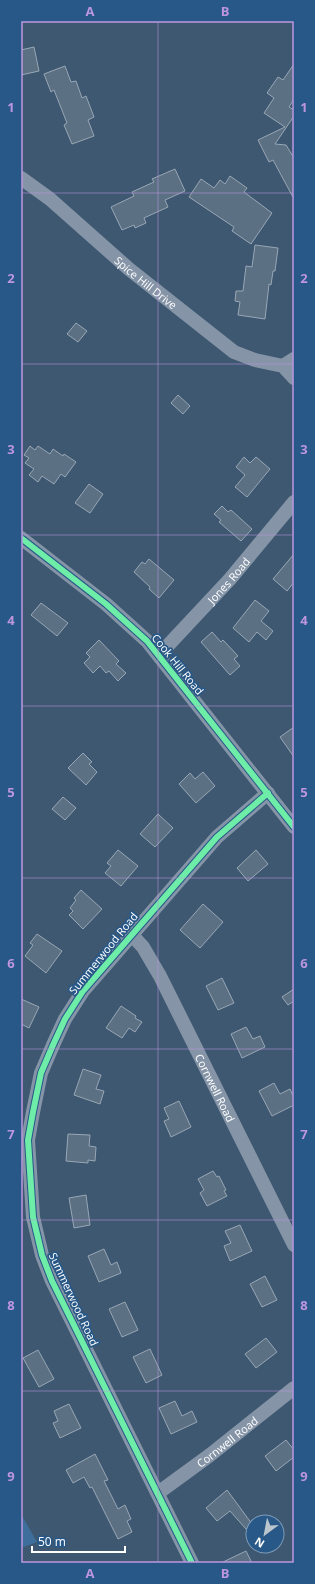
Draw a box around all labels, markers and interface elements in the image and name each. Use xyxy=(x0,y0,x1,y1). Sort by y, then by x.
text: A xyxy=(86,2,95,20)
text: B xyxy=(221,2,230,20)
text: 1 xyxy=(7,98,15,116)
text: 1 xyxy=(300,98,308,116)
street label: Spice Hill Drive xyxy=(112,252,181,312)
text: 2 xyxy=(7,269,15,287)
text: 2 xyxy=(300,269,308,287)
text: 3 xyxy=(7,440,15,458)
text: 3 xyxy=(300,440,308,458)
street label: Jones Road xyxy=(203,554,253,607)
text: 4 xyxy=(7,611,15,629)
text: 4 xyxy=(300,611,308,629)
street label: Cook Hill Road xyxy=(149,630,207,698)
text: 5 xyxy=(7,783,15,801)
text: 5 xyxy=(300,783,308,801)
street label: Summerwood Road xyxy=(65,909,141,997)
text: 6 xyxy=(7,954,15,972)
text: 6 xyxy=(300,954,308,972)
street label: Cornwell Road xyxy=(192,1051,239,1124)
text: 7 xyxy=(7,1125,15,1143)
text: 7 xyxy=(300,1125,308,1143)
street label: Summerwood Road xyxy=(46,1250,102,1348)
text: 8 xyxy=(7,1296,15,1314)
text: 8 xyxy=(300,1296,308,1314)
street label: Cornwell Road xyxy=(193,1413,261,1470)
text: 9 xyxy=(7,1467,15,1485)
text: 9 xyxy=(300,1467,308,1485)
north arrow xyxy=(245,1514,285,1554)
scale bar xyxy=(32,1528,125,1554)
text: 50 m xyxy=(38,1533,66,1550)
text: N xyxy=(252,1534,267,1552)
text: A xyxy=(86,1564,95,1582)
text: B xyxy=(221,1564,230,1582)

